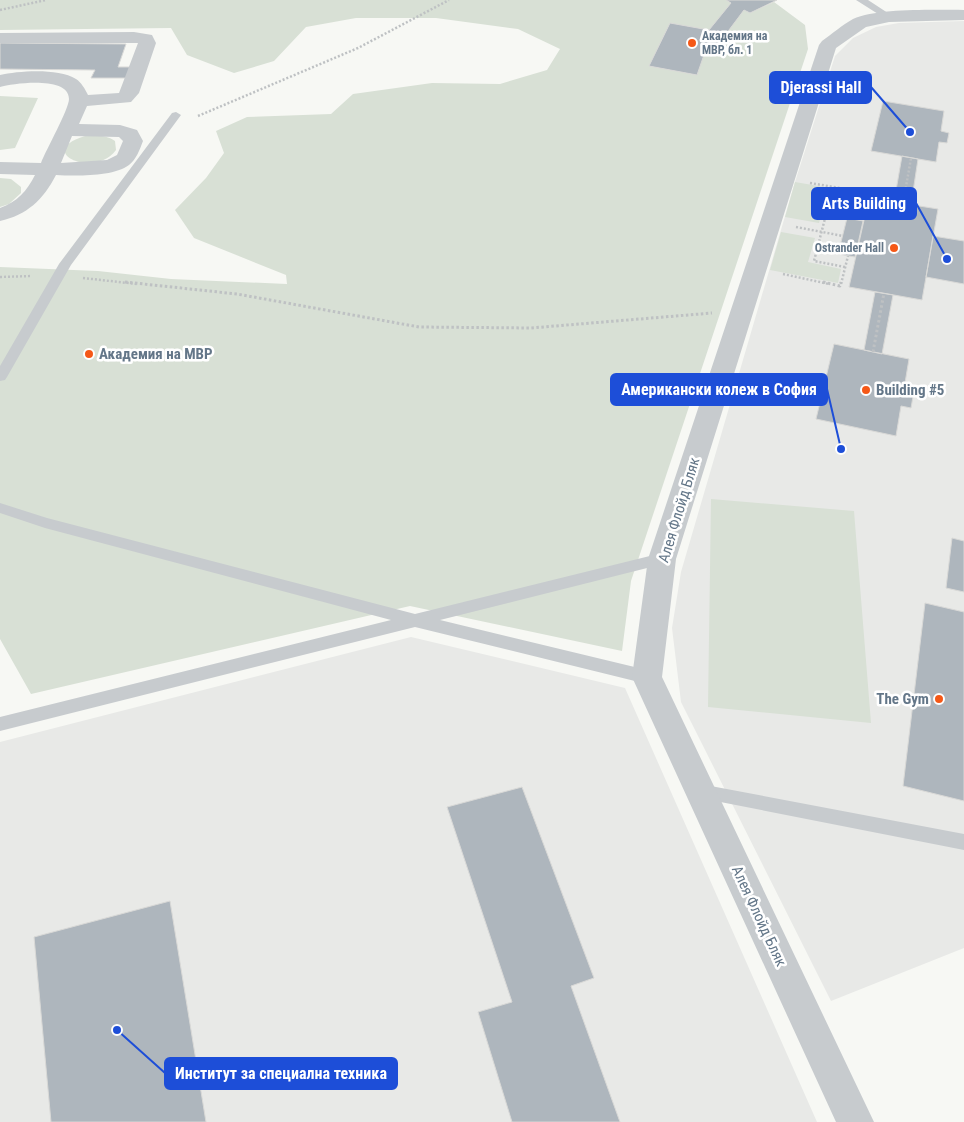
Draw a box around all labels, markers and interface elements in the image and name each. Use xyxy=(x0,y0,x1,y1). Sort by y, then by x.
place label: Академия на МВР, бл. 1 xyxy=(702,29,768,57)
marker: Академия на МВР, бл. 1 xyxy=(686,37,698,49)
callout: Djerassi Hall xyxy=(770,72,871,103)
text: Djerassi Hall xyxy=(781,78,861,97)
callout: Arts Building xyxy=(812,188,916,219)
text: Arts Building xyxy=(822,194,906,213)
place label: Ostrander Hall xyxy=(815,241,884,255)
marker: Ostrander Hall xyxy=(888,242,900,254)
place label: Академия на МВР xyxy=(99,345,213,363)
marker: Академия на МВР xyxy=(83,348,95,360)
callout: Американски колеж в София xyxy=(611,374,827,405)
text: Американски колеж в София xyxy=(621,380,817,399)
place label: Building #5 xyxy=(876,381,944,399)
marker: Building #5 xyxy=(860,384,872,396)
street label: Алея Флойд Бляк xyxy=(654,455,704,565)
place label: The Gym xyxy=(876,690,929,708)
marker: The Gym xyxy=(933,693,945,705)
street label: Алея Флойд Бляк xyxy=(728,863,790,969)
callout: Институт за специална техника xyxy=(165,1058,397,1089)
text: Институт за специална техника xyxy=(175,1064,387,1083)

